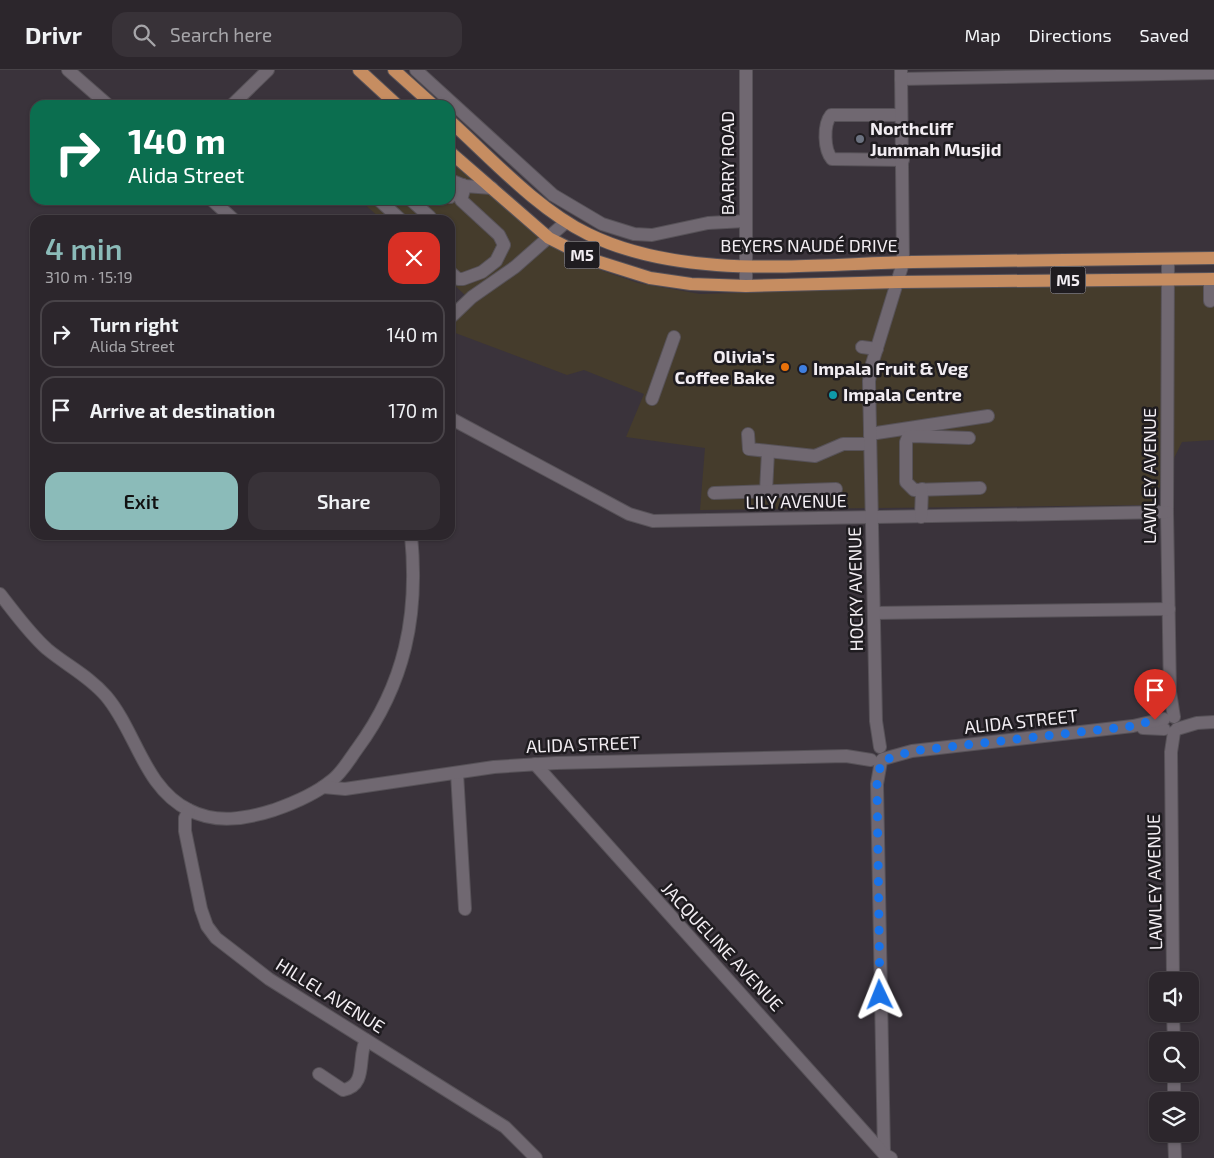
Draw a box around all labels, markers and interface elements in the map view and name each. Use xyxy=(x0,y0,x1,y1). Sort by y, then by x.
search box xyxy=(112,12,462,57)
text: Drivr xyxy=(25,20,82,49)
icon: search xyxy=(130,21,158,49)
text: Search here xyxy=(170,23,272,46)
text: Map xyxy=(964,24,1001,46)
text: Directions xyxy=(1029,24,1112,46)
text: Saved xyxy=(1140,24,1189,46)
street label: BARRY ROAD xyxy=(716,111,738,215)
place label: Northcliff Jummah Musjid xyxy=(870,117,1001,160)
text: 140 m xyxy=(128,119,226,161)
icon: right xyxy=(45,120,110,185)
marker: Northcliff Jummah Musjid xyxy=(854,133,866,145)
text: Alida Street xyxy=(128,161,244,187)
text: 4 min xyxy=(45,230,123,266)
button: close xyxy=(388,232,440,284)
street label: BEYERS NAUDÉ DRIVE xyxy=(720,234,898,256)
road number: M5 xyxy=(564,242,600,268)
road number: M5 xyxy=(1050,266,1086,294)
text: 310 m · 15:19 xyxy=(45,267,133,286)
text: Turn right xyxy=(90,313,178,336)
icon: right xyxy=(47,320,75,348)
text: 140 m xyxy=(386,323,438,346)
text: Alida Street xyxy=(90,336,175,355)
place label: Olivia's Coffee Bake xyxy=(674,345,775,388)
place label: Impala Fruit & Veg xyxy=(813,357,969,379)
marker: Olivia's Coffee Bake xyxy=(779,361,791,373)
marker: Impala Fruit & Veg xyxy=(797,363,809,375)
place label: Impala Centre xyxy=(843,383,962,405)
marker: Impala Centre xyxy=(827,389,839,401)
icon: arrive xyxy=(47,396,75,424)
text: Arrive at destination xyxy=(90,399,275,422)
text: 170 m xyxy=(388,399,438,422)
street label: LAWLEY AVENUE xyxy=(1138,408,1160,544)
button: Exit xyxy=(45,472,238,530)
button: Share xyxy=(248,472,440,530)
street label: LILY AVENUE xyxy=(745,489,847,513)
street label: HOCKY AVENUE xyxy=(843,526,867,652)
pin xyxy=(1134,669,1176,720)
icon: arrive xyxy=(1141,676,1169,704)
street label: ALIDA STREET xyxy=(963,704,1079,738)
street label: ALIDA STREET xyxy=(526,731,641,757)
street label: LAWLEY AVENUE xyxy=(1142,814,1166,950)
street label: JACQUELINE AVENUE xyxy=(657,877,788,1015)
street label: HILLEL AVENUE xyxy=(272,953,389,1037)
position arrow xyxy=(853,968,905,1020)
map controls xyxy=(1149,972,1199,1142)
button: sound xyxy=(1149,972,1199,1022)
button: search xyxy=(1149,1032,1199,1082)
button: layers xyxy=(1149,1092,1199,1142)

